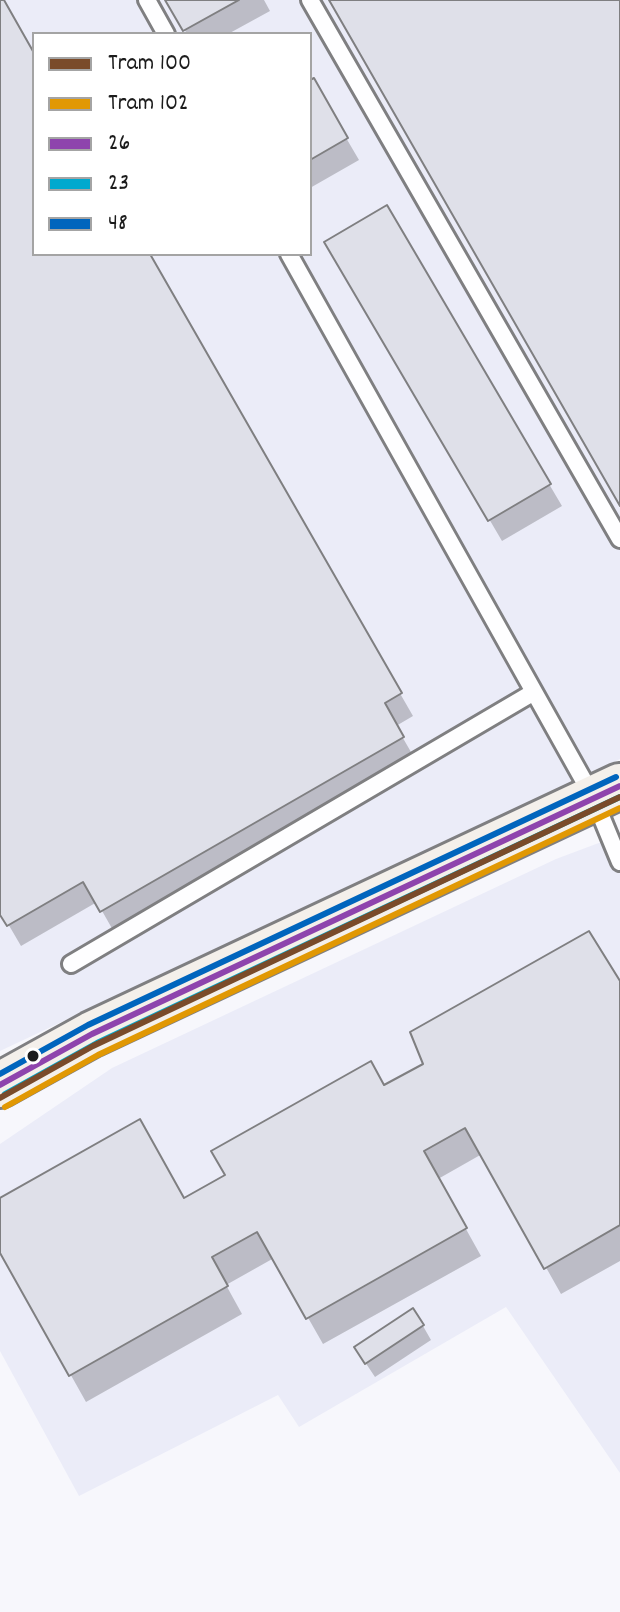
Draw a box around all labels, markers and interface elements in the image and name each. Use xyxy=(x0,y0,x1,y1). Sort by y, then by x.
legend xyxy=(32,32,312,256)
text: Tram 100 xyxy=(108,47,191,81)
text: Tram 102 xyxy=(108,87,189,121)
text: 26 xyxy=(108,127,130,161)
text: 23 xyxy=(108,167,129,201)
text: 48 xyxy=(108,207,128,241)
unlabelled marker xyxy=(25,1048,41,1064)

